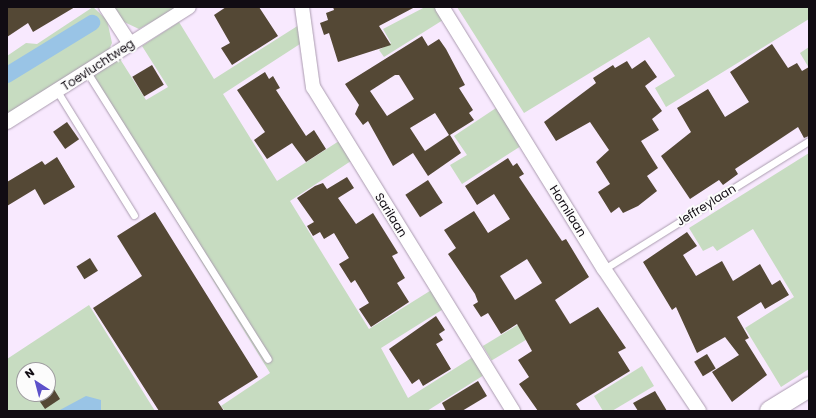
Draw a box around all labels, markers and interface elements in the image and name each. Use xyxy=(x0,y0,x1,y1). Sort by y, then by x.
street label: Toevluchtweg xyxy=(59,36,137,94)
street label: Jeffreylaan xyxy=(674,181,738,229)
street label: Hornilaan xyxy=(547,183,589,239)
street label: Sarilaan xyxy=(372,190,410,240)
north arrow xyxy=(16,362,56,402)
text: N xyxy=(21,364,38,382)

